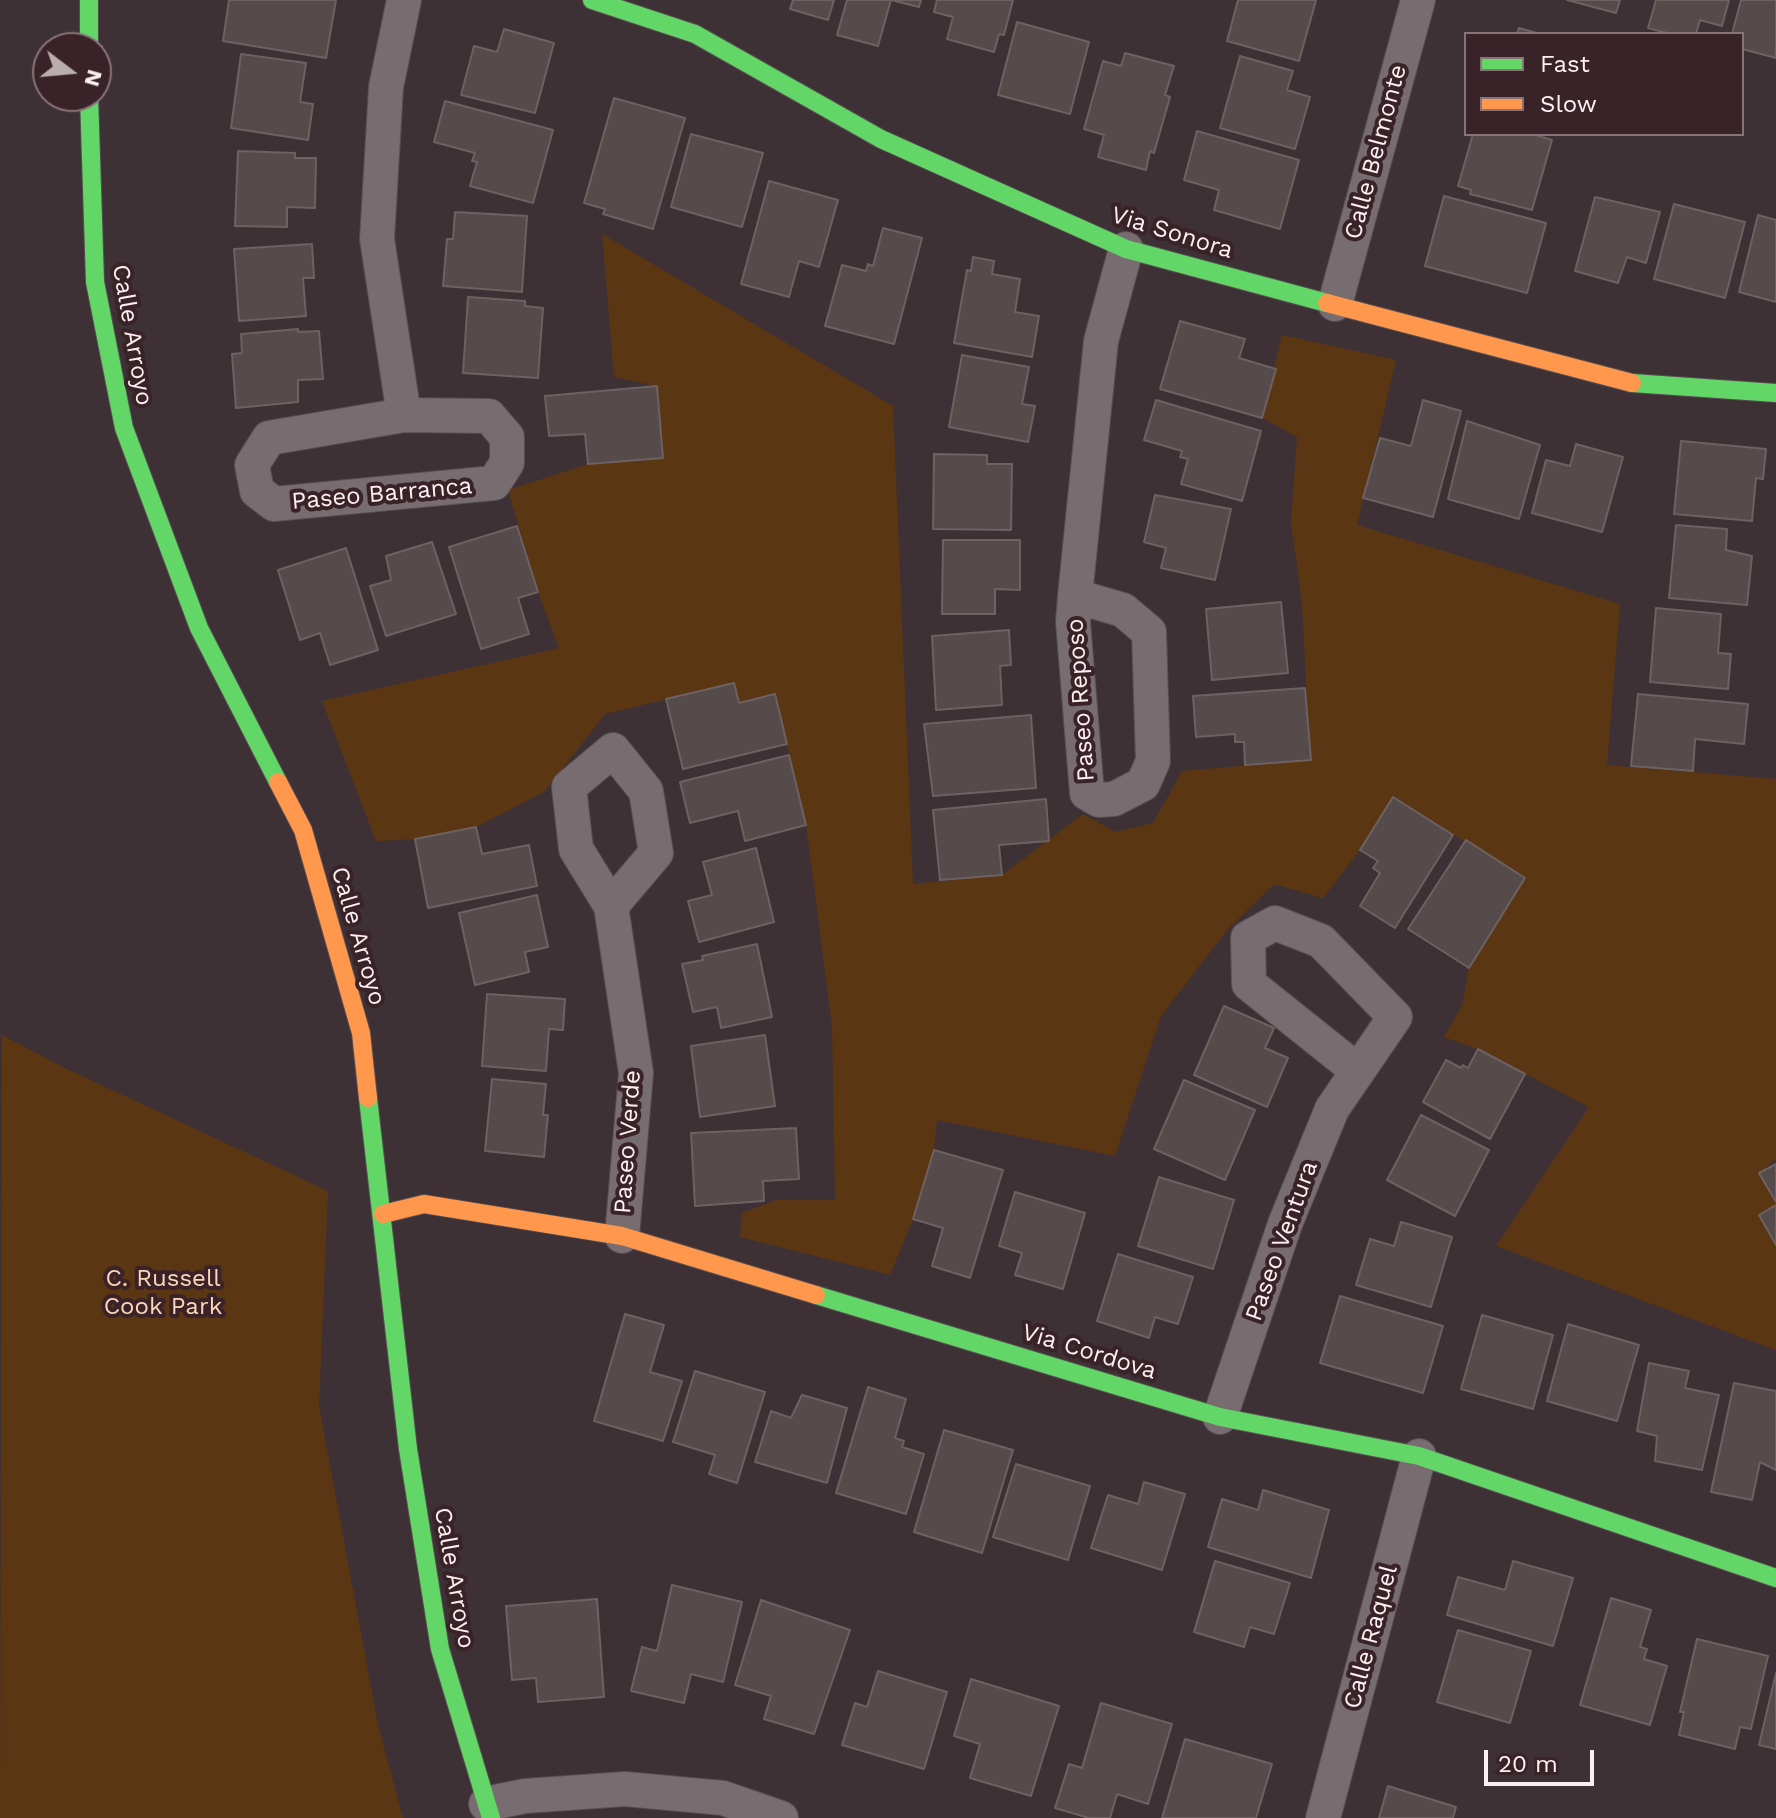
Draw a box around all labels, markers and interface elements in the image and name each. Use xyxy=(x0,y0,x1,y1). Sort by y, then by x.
north arrow xyxy=(32,32,112,112)
legend xyxy=(1464,32,1744,136)
text: Fast xyxy=(1540,50,1590,78)
street label: Calle Belmonte xyxy=(1339,62,1413,242)
text: N xyxy=(79,67,108,89)
text: Slow xyxy=(1540,90,1597,118)
street label: Via Sonora xyxy=(1108,201,1236,265)
street label: Calle Arroyo xyxy=(105,262,159,408)
street label: Paseo Barranca xyxy=(290,472,474,516)
street label: Paseo Reposo xyxy=(1061,618,1101,782)
street label: Calle Arroyo xyxy=(325,863,391,1009)
street label: Paseo Verde xyxy=(609,1069,647,1215)
street label: Paseo Ventura xyxy=(1240,1157,1324,1325)
park label: C. Russell Cook Park xyxy=(104,1265,222,1321)
street label: Via Cordova xyxy=(1018,1318,1160,1386)
street label: Calle Arroyo xyxy=(427,1505,481,1651)
street label: Calle Raquel xyxy=(1338,1562,1404,1712)
scale bar xyxy=(1488,1734,1598,1784)
text: 20 m xyxy=(1498,1750,1558,1778)

